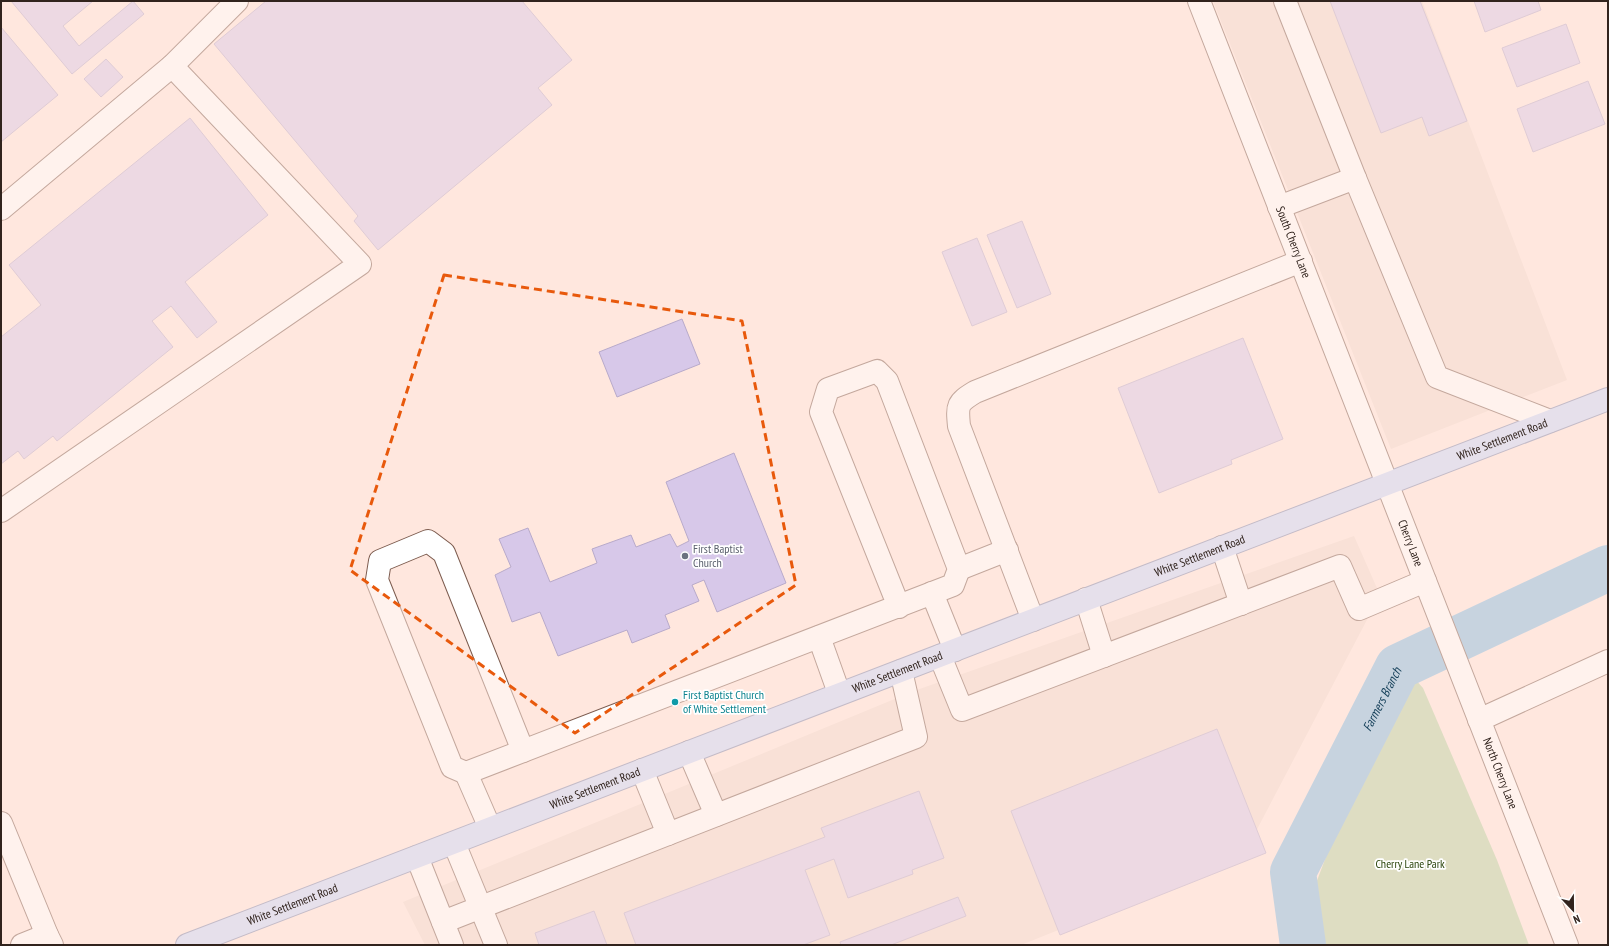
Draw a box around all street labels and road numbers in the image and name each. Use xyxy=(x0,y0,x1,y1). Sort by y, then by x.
street label: South Cherry Lane xyxy=(1273,204,1314,280)
street label: White Settlement Road xyxy=(1455,415,1549,463)
street label: Cherry Lane xyxy=(1395,517,1427,569)
street label: White Settlement Road xyxy=(1152,531,1247,580)
street label: White Settlement Road xyxy=(850,647,945,696)
street label: North Cherry Lane xyxy=(1480,735,1521,811)
street label: White Settlement Road xyxy=(547,764,642,812)
street label: White Settlement Road xyxy=(245,880,340,928)

